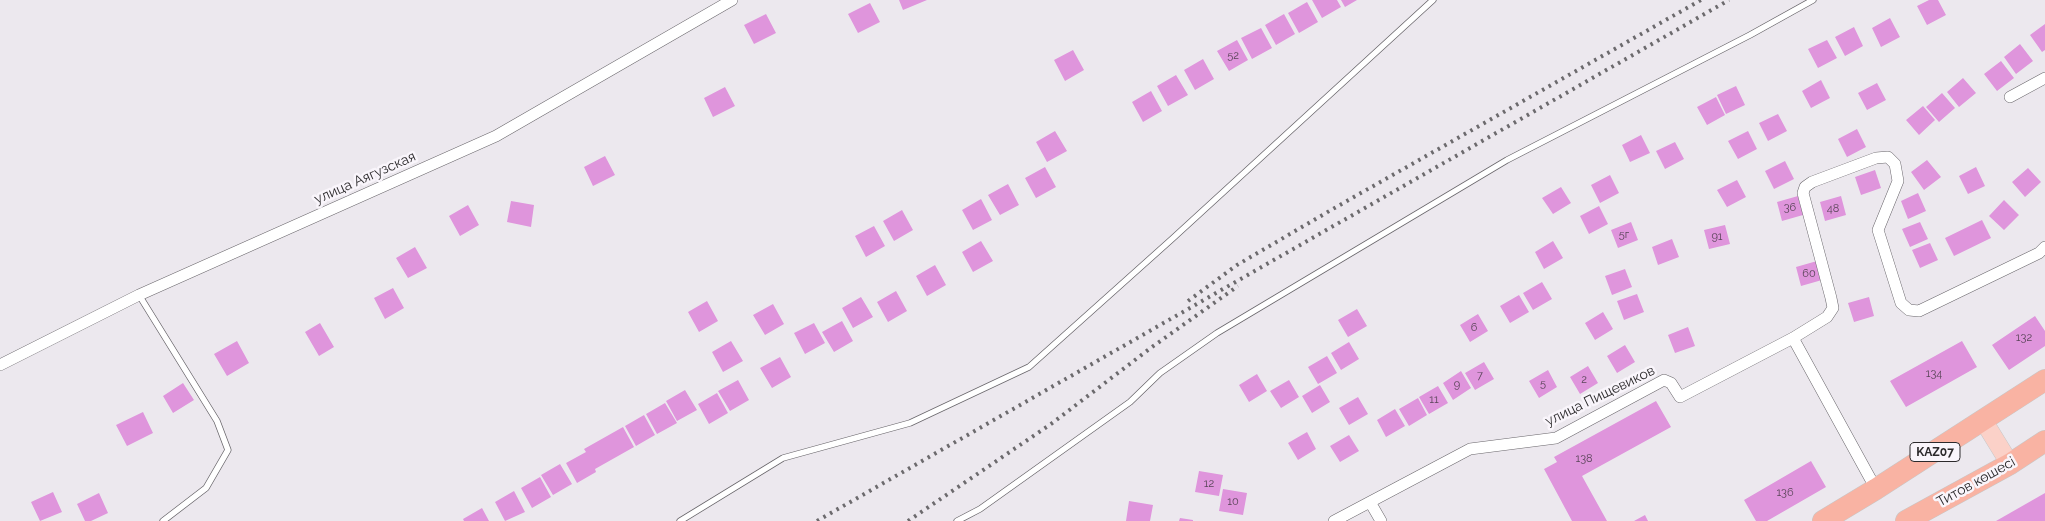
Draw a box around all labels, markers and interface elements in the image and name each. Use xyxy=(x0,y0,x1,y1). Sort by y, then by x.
house number: 52 xyxy=(1227,49,1239,63)
street label: улица Аягузская xyxy=(312,148,418,208)
house number: 36 xyxy=(1784,201,1796,215)
house number: 48 xyxy=(1827,202,1839,216)
house number: 5г xyxy=(1619,228,1629,242)
house number: 91 xyxy=(1711,230,1723,244)
house number: 60 xyxy=(1802,267,1816,281)
house number: 6 xyxy=(1471,321,1477,335)
house number: 132 xyxy=(2016,331,2032,345)
street label: улица Пищевиков xyxy=(1542,362,1658,430)
house number: 134 xyxy=(1926,367,1942,381)
house number: 7 xyxy=(1477,369,1483,383)
house number: 2 xyxy=(1581,373,1587,387)
house number: 5 xyxy=(1540,377,1546,391)
house number: 9 xyxy=(1454,378,1460,392)
house number: 11 xyxy=(1429,393,1439,407)
road number: KAZ07 xyxy=(1910,442,1960,462)
house number: 138 xyxy=(1575,452,1593,466)
street label: Титов көшесі xyxy=(1934,454,2018,510)
house number: 12 xyxy=(1204,477,1214,491)
house number: 136 xyxy=(1776,486,1794,500)
house number: 10 xyxy=(1227,495,1239,509)

